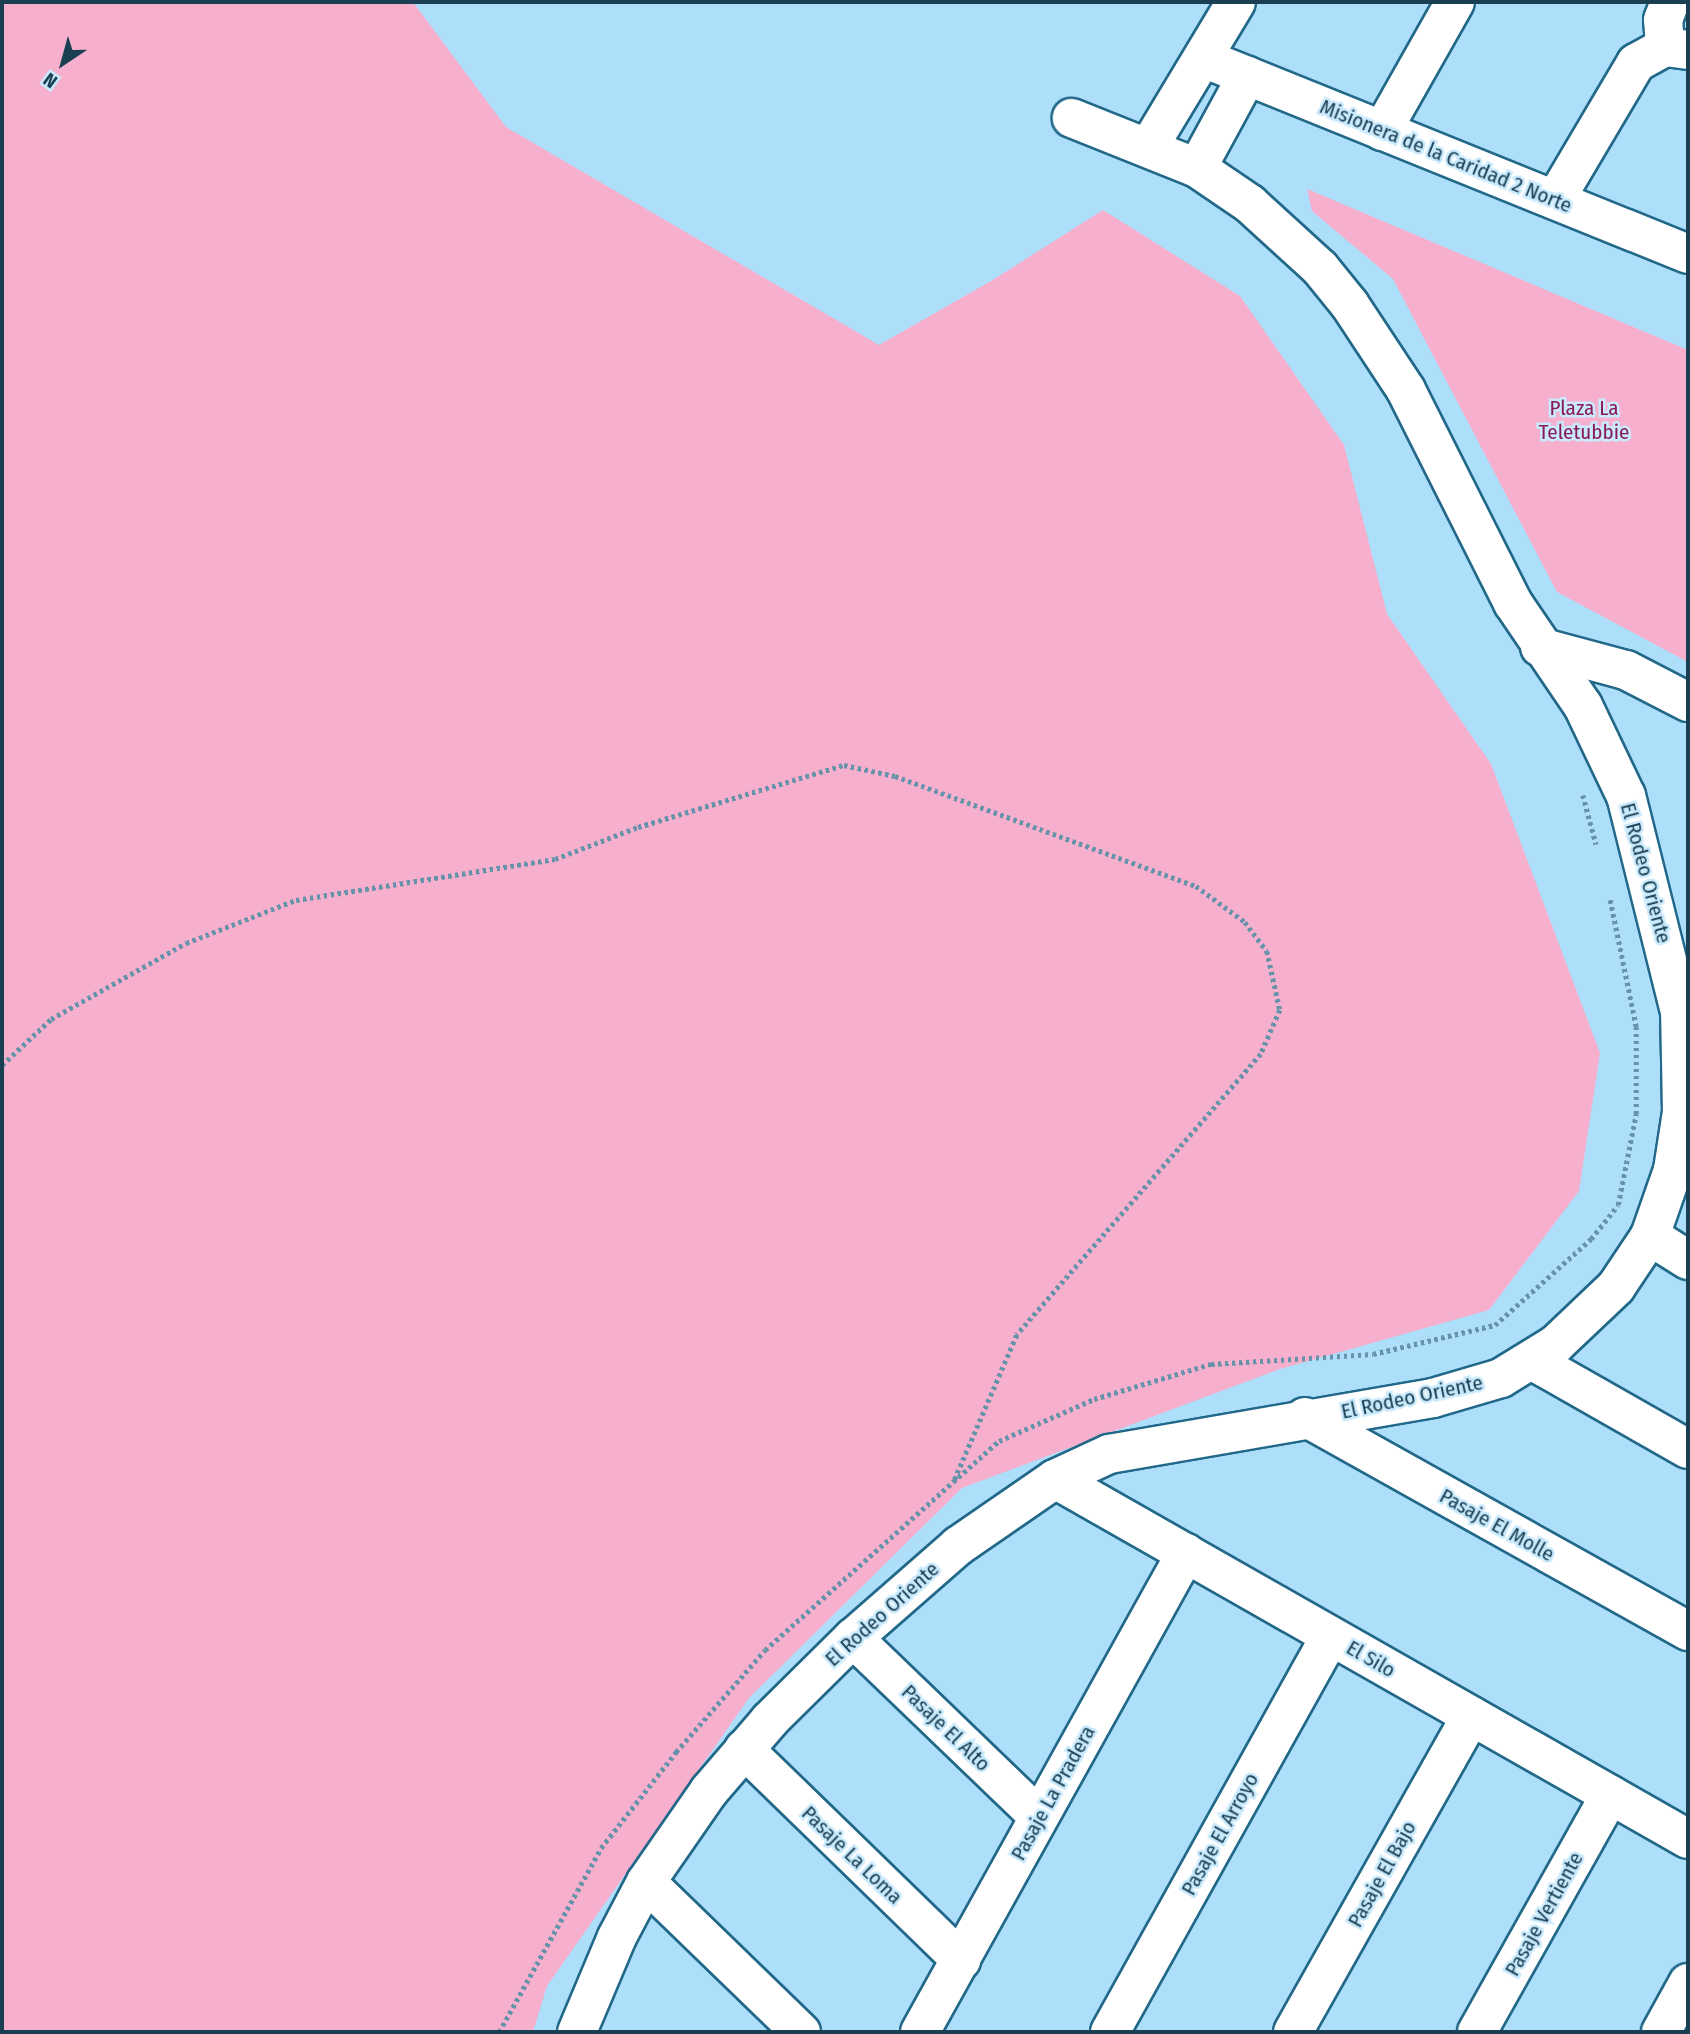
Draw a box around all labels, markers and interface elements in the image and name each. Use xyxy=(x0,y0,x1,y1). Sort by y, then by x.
north arrow xyxy=(28,28,98,98)
text: N xyxy=(39,68,62,93)
street label: Misionera de la Caridad 2 Norte xyxy=(1316,94,1576,218)
park label: Plaza La Teletubbie xyxy=(1539,395,1629,445)
street label: El Rodeo Oriente xyxy=(1615,800,1677,946)
street label: El Rodeo Oriente xyxy=(1339,1370,1485,1424)
street label: Pasaje El Molle xyxy=(1435,1483,1559,1567)
street label: El Rodeo Oriente xyxy=(820,1556,944,1672)
street label: El Silo xyxy=(1342,1635,1400,1683)
street label: Pasaje El Alto xyxy=(896,1679,996,1777)
street label: Pasaje La Pradera xyxy=(1006,1721,1100,1865)
street label: Pasaje El Arroyo xyxy=(1176,1768,1264,1900)
street label: Pasaje La Loma xyxy=(796,1801,908,1909)
street label: Pasaje El Bajo xyxy=(1342,1816,1422,1932)
street label: Pasaje Vertiente xyxy=(1500,1848,1588,1980)

